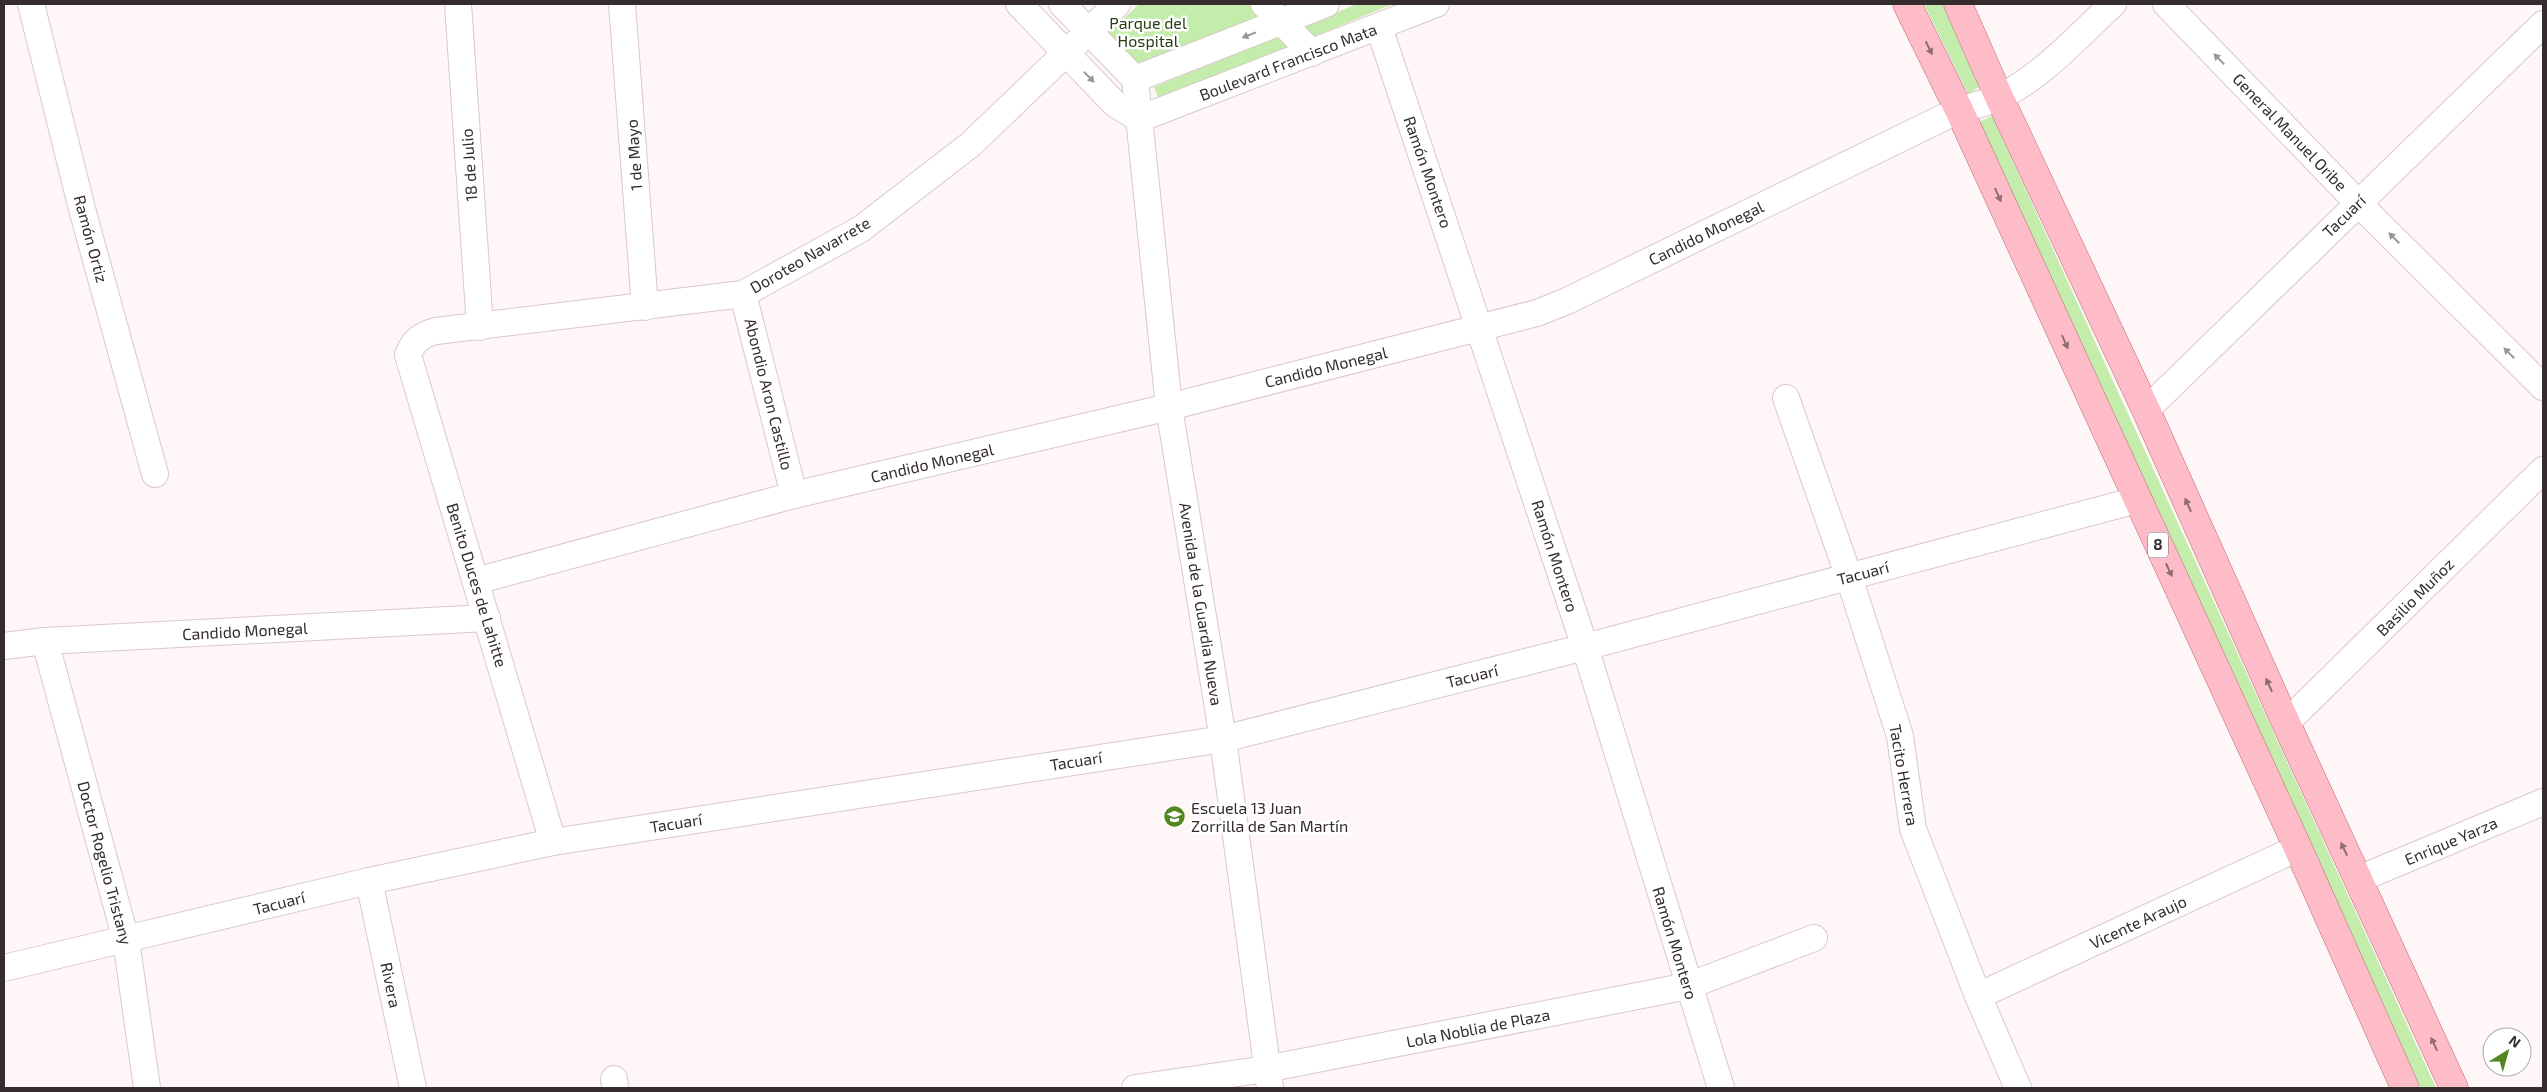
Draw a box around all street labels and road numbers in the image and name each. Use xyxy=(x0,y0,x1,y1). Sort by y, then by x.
street label: Boulevard Francisco Mata xyxy=(1196,19,1379,104)
street label: General Manuel Oribe xyxy=(2229,69,2351,194)
street label: Ramón Montero xyxy=(1400,113,1457,230)
street label: 1 de Mayo xyxy=(622,119,645,191)
street label: 18 de Julio xyxy=(456,128,481,202)
street label: Tacuarí xyxy=(2318,190,2370,241)
street label: Ramón Ortiz xyxy=(71,193,112,285)
street label: Candido Monegal xyxy=(1645,196,1767,269)
street label: Doroteo Navarrete xyxy=(746,212,873,297)
street label: Abondio Aron Castillo xyxy=(741,316,798,472)
street label: Candido Monegal xyxy=(1263,342,1389,391)
street label: Candido Monegal xyxy=(869,439,995,486)
street label: Ramón Montero xyxy=(1528,497,1583,614)
street label: Benito Duces de Lahitte xyxy=(443,500,512,669)
street label: Avenida de la Guardia Nueva xyxy=(1176,501,1227,707)
road number: 8 xyxy=(2148,532,2168,558)
street label: Basilio Muñoz xyxy=(2372,554,2457,639)
street label: Tacuarí xyxy=(1835,556,1892,589)
street label: Candido Monegal xyxy=(182,618,308,643)
street label: Tacuarí xyxy=(1444,660,1501,691)
street label: Tacito Herrera xyxy=(1886,723,1923,827)
street label: Tacuarí xyxy=(1048,747,1104,774)
street label: Doctor Rogelio Tristany xyxy=(74,779,137,947)
street label: Tacuarí xyxy=(648,809,704,836)
street label: Enrique Yarza xyxy=(2402,812,2500,869)
street label: Ramón Montero xyxy=(1649,884,1702,1002)
street label: Tacuarí xyxy=(251,887,308,918)
street label: Vicente Araujo xyxy=(2086,891,2190,953)
street label: Rivera xyxy=(377,960,406,1009)
street label: Lola Noblia de Plaza xyxy=(1404,1004,1551,1051)

